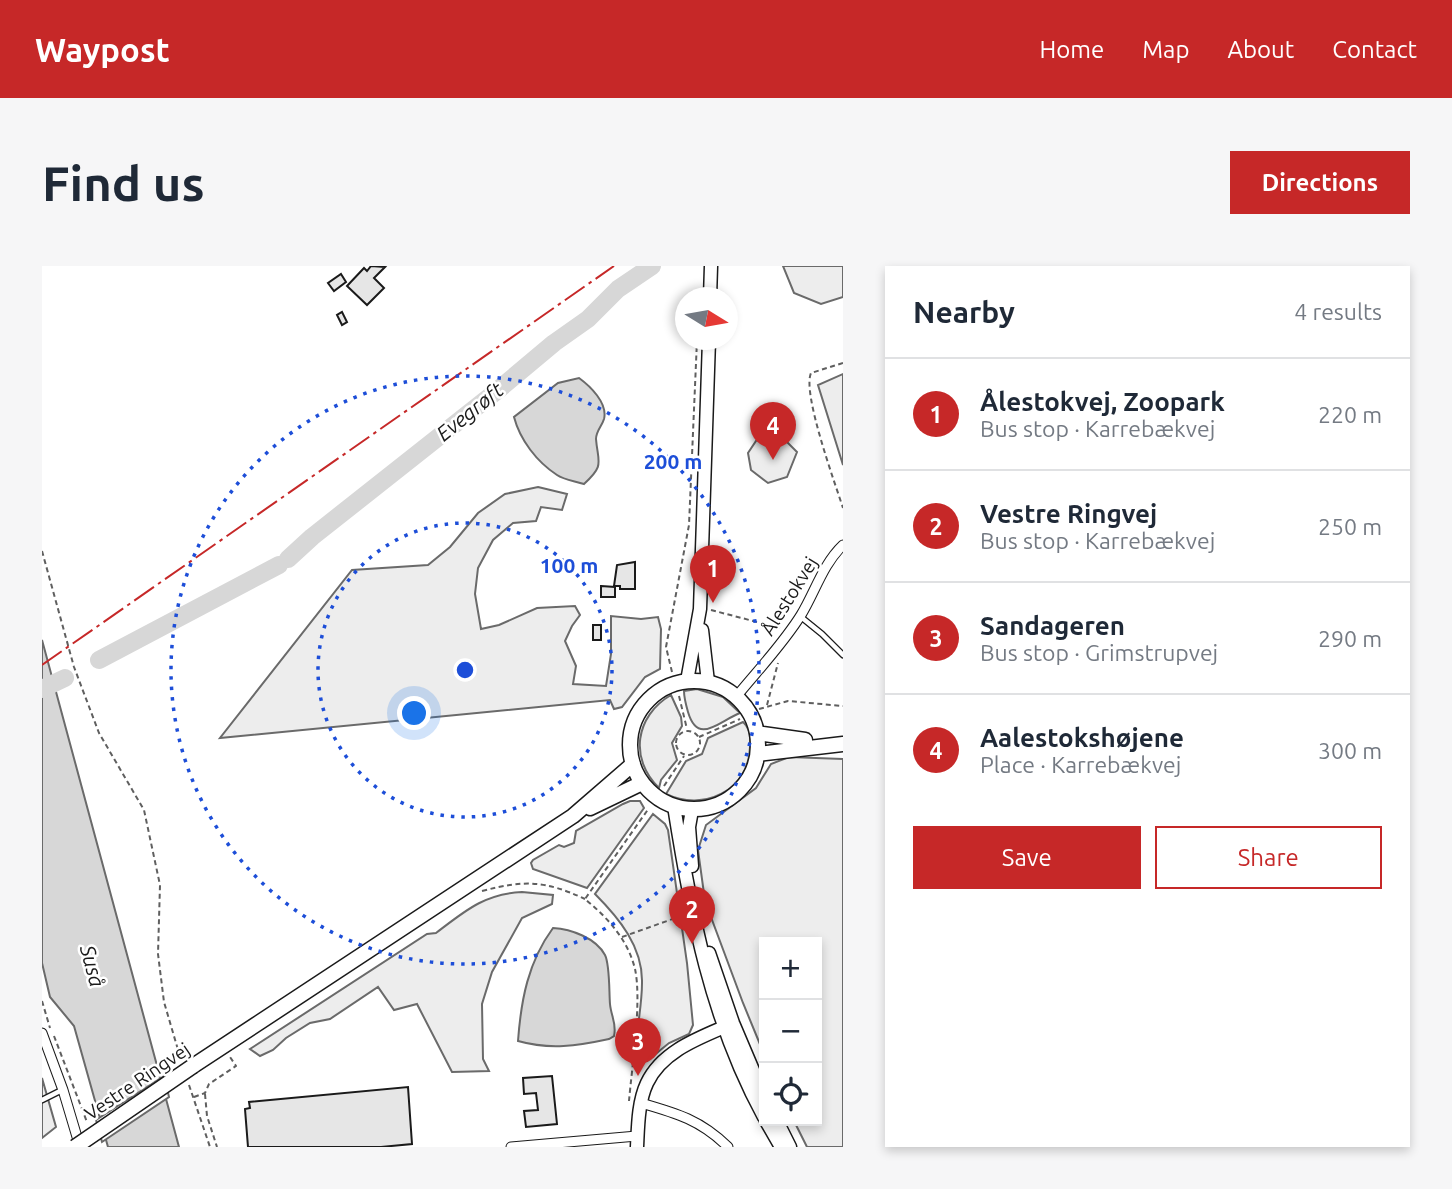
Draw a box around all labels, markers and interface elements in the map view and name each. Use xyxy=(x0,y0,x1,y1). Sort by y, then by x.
text: Waypost xyxy=(35,31,170,68)
text: Home xyxy=(1039,36,1104,63)
text: Map xyxy=(1142,36,1189,63)
text: About xyxy=(1227,36,1294,63)
text: Contact xyxy=(1332,36,1417,63)
button: Directions xyxy=(1230,151,1410,214)
text: Find us xyxy=(42,155,205,210)
north arrow xyxy=(675,287,738,350)
text: Nearby xyxy=(913,295,1015,329)
text: 4 results xyxy=(1294,299,1382,324)
water label: Evegrøft xyxy=(431,377,508,445)
text: Ålestokvej, Zoopark xyxy=(980,387,1225,416)
pin: 4 xyxy=(750,402,796,460)
text: 1 xyxy=(930,402,942,427)
text: 220 m xyxy=(1318,402,1382,427)
text: Bus stop · Karrebækvej xyxy=(980,416,1215,441)
text: 200 m xyxy=(644,449,702,473)
text: Vestre Ringvej xyxy=(980,499,1157,528)
text: 2 xyxy=(930,514,942,539)
text: 250 m xyxy=(1318,514,1382,539)
text: Bus stop · Karrebækvej xyxy=(980,528,1215,553)
pin: 1 xyxy=(690,545,736,603)
text: 100 m xyxy=(540,553,598,577)
street label: Ålestokvej xyxy=(756,553,822,639)
text: Sandageren xyxy=(980,611,1125,640)
text: 3 xyxy=(930,626,942,651)
text: 290 m xyxy=(1318,626,1382,651)
text: Bus stop · Grimstrupvej xyxy=(980,640,1218,665)
centre of rings xyxy=(453,658,477,682)
your location xyxy=(397,696,431,730)
text: Aalestokshøjene xyxy=(980,723,1184,752)
text: 4 xyxy=(930,738,942,763)
text: 300 m xyxy=(1318,738,1382,763)
text: Place · Karrebækvej xyxy=(980,752,1181,777)
button: Save xyxy=(913,826,1141,889)
button: Share xyxy=(1155,826,1382,889)
pin: 2 xyxy=(669,886,715,944)
map controls xyxy=(759,937,822,1126)
button: + xyxy=(759,937,822,1000)
water label: Suså xyxy=(76,941,110,989)
button: − xyxy=(759,1000,822,1063)
pin: 3 xyxy=(615,1018,661,1076)
street label: Vestre Ringvej xyxy=(80,1038,194,1124)
button: locate xyxy=(759,1063,822,1126)

